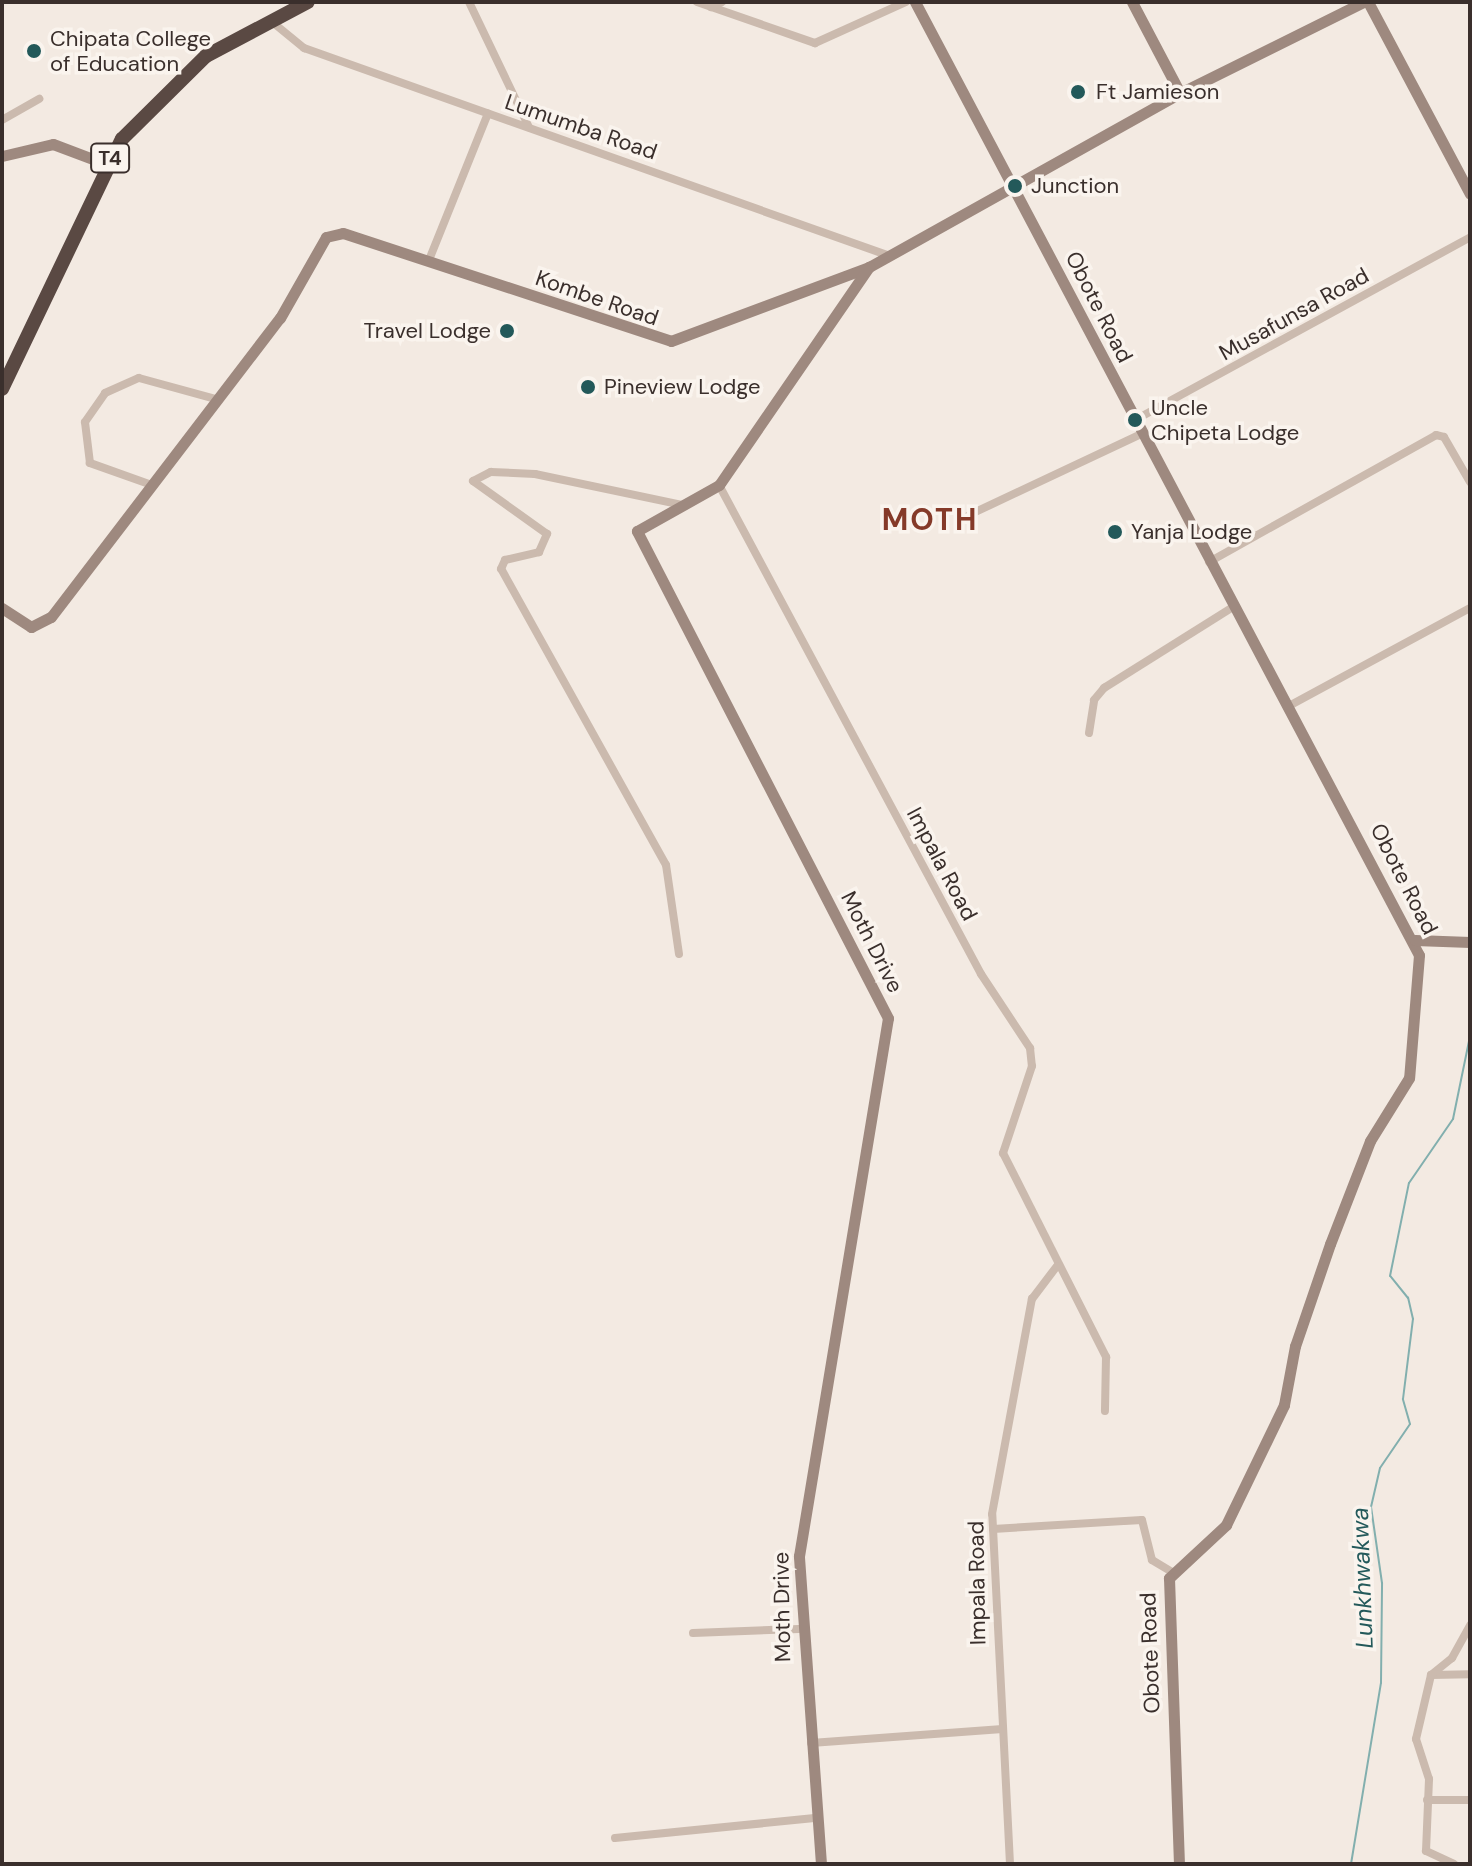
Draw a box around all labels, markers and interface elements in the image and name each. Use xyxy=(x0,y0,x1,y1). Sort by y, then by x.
place label: Chipata College of Education xyxy=(50,25,211,76)
marker: Chipata College of Education xyxy=(25,42,43,60)
place label: Ft Jamieson xyxy=(1096,79,1219,105)
marker: Ft Jamieson xyxy=(1067,81,1089,103)
street label: Lumumba Road xyxy=(502,89,660,165)
road number: T4 xyxy=(90,142,130,174)
place label: Junction xyxy=(1031,173,1119,199)
marker: Junction xyxy=(1006,177,1024,195)
street label: Obote Road xyxy=(1060,247,1138,367)
street label: Musafunsa Road xyxy=(1215,262,1373,366)
street label: Kombe Road xyxy=(532,265,662,331)
place label: Travel Lodge xyxy=(364,318,491,344)
marker: Travel Lodge xyxy=(498,322,516,340)
place label: Pineview Lodge xyxy=(604,374,761,400)
marker: Pineview Lodge xyxy=(579,378,597,396)
place label: Uncle Chipeta Lodge xyxy=(1151,394,1299,446)
marker: Uncle Chipeta Lodge xyxy=(1126,411,1144,429)
district label: MOTH xyxy=(882,502,978,538)
place label: Yanja Lodge xyxy=(1131,519,1252,545)
marker: Yanja Lodge xyxy=(1106,523,1124,541)
street label: Impala Road xyxy=(901,803,983,925)
street label: Obote Road xyxy=(1365,819,1443,939)
street label: Moth Drive xyxy=(835,887,909,997)
water label: Lunkhwakwa xyxy=(1345,1507,1379,1649)
street label: Impala Road xyxy=(963,1521,991,1645)
street label: Moth Drive xyxy=(768,1552,796,1662)
street label: Obote Road xyxy=(1135,1592,1165,1714)

